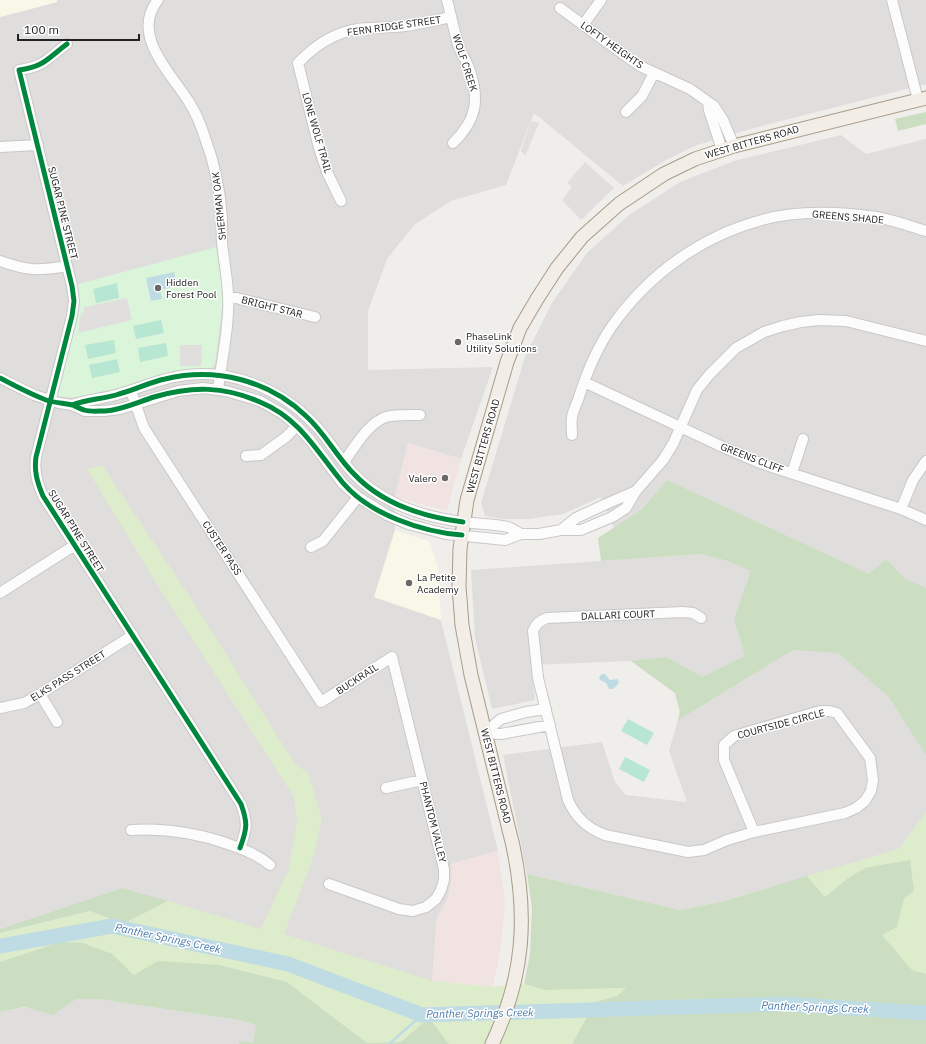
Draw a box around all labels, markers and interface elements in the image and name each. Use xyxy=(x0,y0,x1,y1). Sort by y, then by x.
street label: FERN RIDGE STREET xyxy=(346,13,442,39)
scale bar xyxy=(18,16,139,42)
street label: LOFTY HEIGHTS xyxy=(578,19,646,72)
text: 100 m xyxy=(24,22,59,37)
street label: WOLF CREEK xyxy=(450,33,481,94)
street label: LONE WOLF TRAIL xyxy=(299,91,335,175)
street label: WEST BITTERS ROAD xyxy=(703,122,801,162)
street label: SUGAR PINE STREET xyxy=(45,165,81,261)
street label: SHERMAN OAK xyxy=(209,170,229,241)
street label: GREENS SHADE xyxy=(812,207,885,227)
place label: Hidden Forest Pool xyxy=(166,276,217,301)
marker: Hidden Forest Pool xyxy=(153,283,163,293)
street label: BRIGHT STAR xyxy=(240,293,304,321)
place label: PhaseLink Utility Solutions xyxy=(466,330,537,355)
marker: PhaseLink Utility Solutions xyxy=(453,337,463,347)
street label: WEST BITTERS ROAD xyxy=(463,397,503,495)
street label: GREENS CLIFF xyxy=(719,440,786,476)
place label: Valero xyxy=(408,472,437,485)
marker: Valero xyxy=(440,473,450,483)
street label: SUGAR PINE STREET xyxy=(45,487,107,575)
street label: CUSTER PASS xyxy=(200,518,245,578)
place label: La Petite Academy xyxy=(417,571,459,596)
marker: La Petite Academy xyxy=(404,578,414,588)
street label: DALLARI COURT xyxy=(581,607,656,623)
street label: ELKS PASS STREET xyxy=(28,647,108,704)
street label: BUCKRAIL xyxy=(333,661,381,697)
street label: COURTSIDE CIRCLE xyxy=(736,706,826,742)
street label: WEST BITTERS ROAD xyxy=(478,727,514,825)
street label: PHANTOM VALLEY xyxy=(417,780,449,864)
water label: Panther Springs Creek xyxy=(114,920,222,956)
water label: Panther Springs Creek xyxy=(761,998,869,1016)
water label: Panther Springs Creek xyxy=(426,1005,534,1021)

